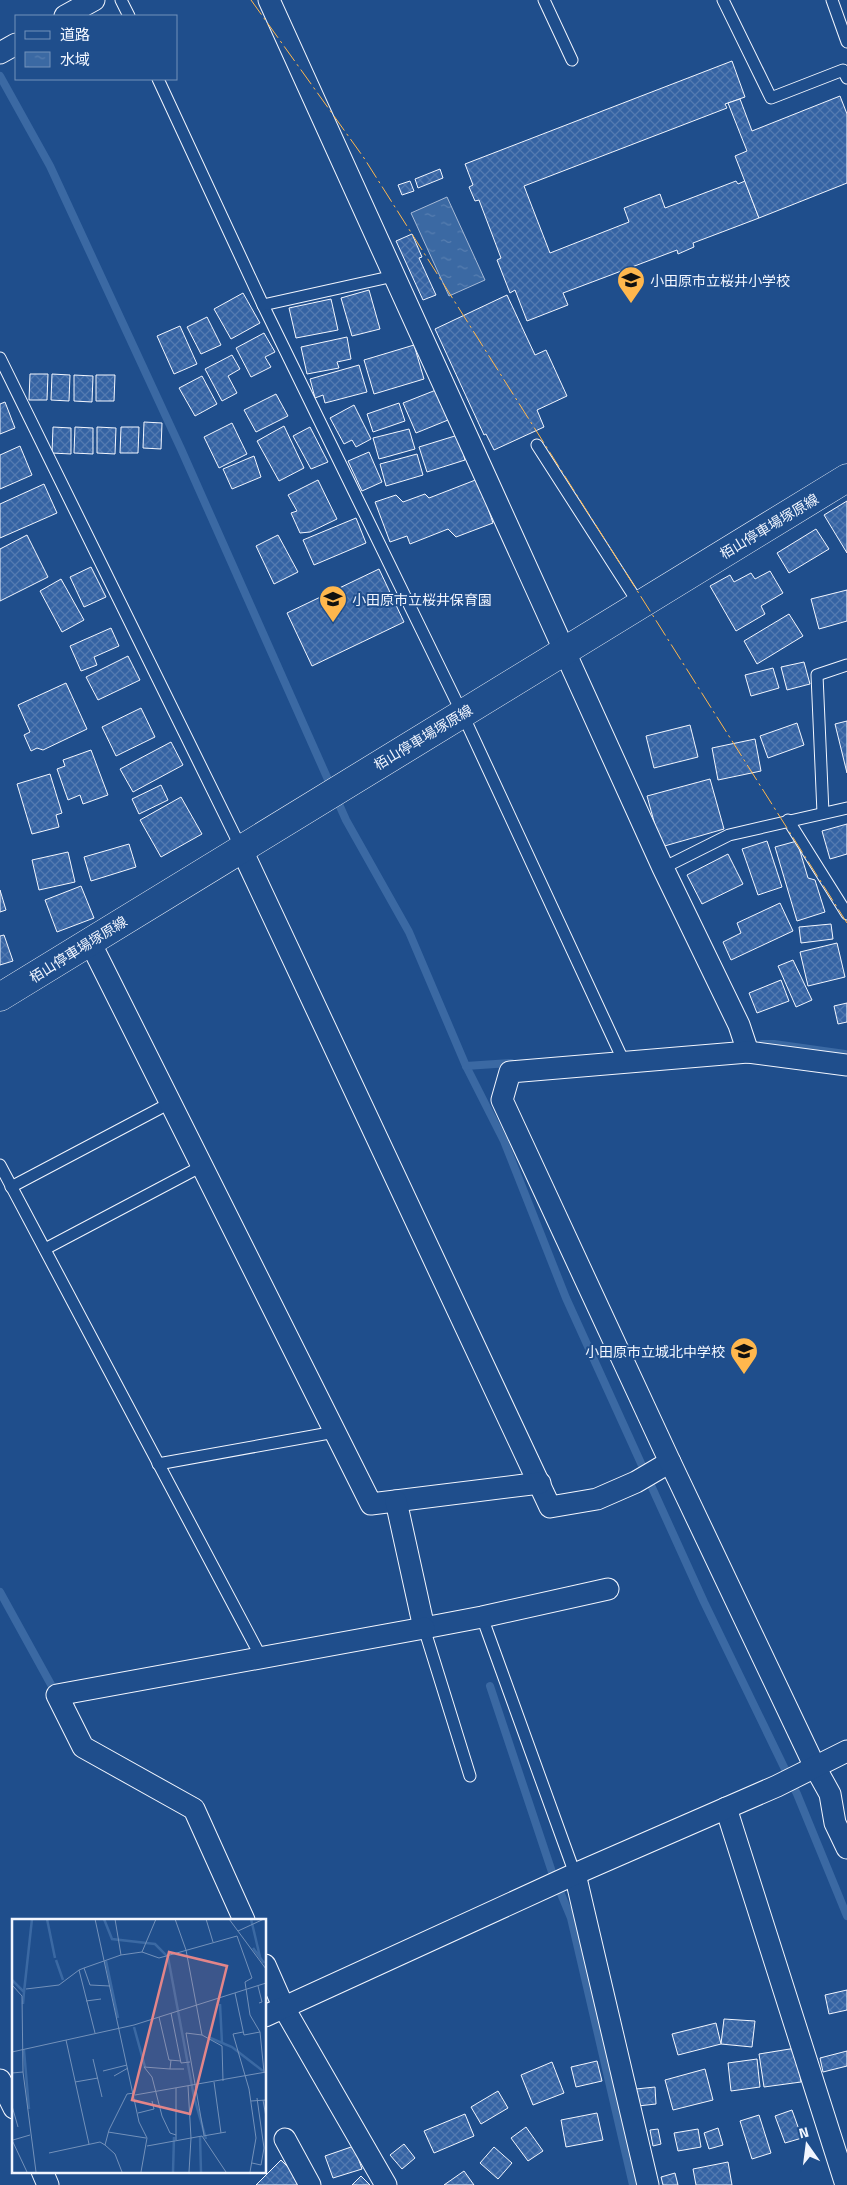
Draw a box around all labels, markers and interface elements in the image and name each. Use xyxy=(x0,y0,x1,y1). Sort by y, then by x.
legend xyxy=(15,15,178,80)
text: 道路 xyxy=(60,23,90,46)
text: 水域 xyxy=(60,48,90,71)
school or university icon: 小田原市立桜井小学校 xyxy=(616,265,646,304)
place label: 小田原市立桜井小学校 xyxy=(650,270,790,291)
street label: 栢山停車場塚原線 xyxy=(716,488,822,564)
school or university icon: 小田原市立桜井保育園 xyxy=(318,584,348,623)
place label: 小田原市立桜井保育園 xyxy=(352,589,492,610)
street label: 栢山停車場塚原線 xyxy=(370,699,476,775)
street label: 栢山停車場塚原線 xyxy=(25,910,131,988)
school or university icon: 小田原市立城北中学校 xyxy=(729,1336,759,1375)
place label: 小田原市立城北中学校 xyxy=(585,1341,725,1362)
inset map xyxy=(12,1919,266,2172)
north arrow xyxy=(782,2120,832,2170)
text: N xyxy=(796,2121,811,2143)

